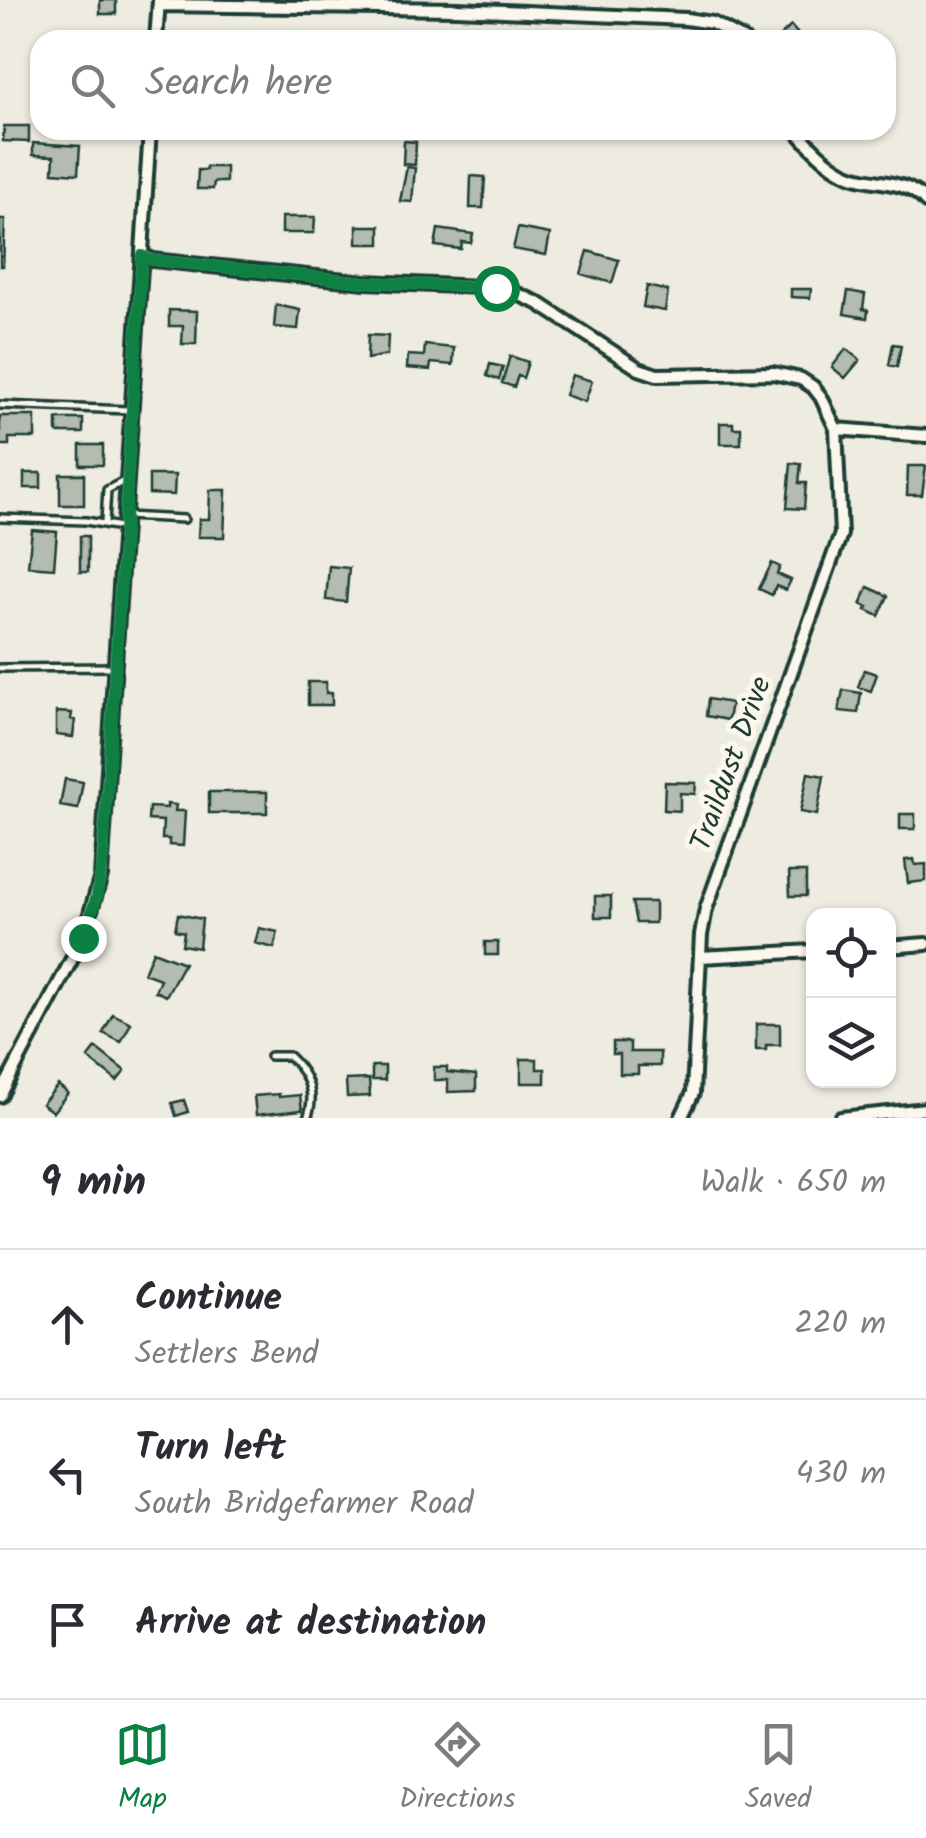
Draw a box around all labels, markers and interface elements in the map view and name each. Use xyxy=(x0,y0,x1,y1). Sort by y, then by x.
search box xyxy=(30,30,896,140)
text: Search here xyxy=(145,55,332,115)
icon: search xyxy=(65,58,120,113)
route start xyxy=(474,266,520,312)
street label: Traildust Drive xyxy=(678,670,786,858)
map controls xyxy=(806,908,896,1088)
button: locate xyxy=(806,908,896,998)
route end xyxy=(61,916,107,962)
button: layers xyxy=(806,998,896,1088)
text: 9 min xyxy=(40,1150,146,1217)
text: Walk · 650 m xyxy=(701,1158,886,1209)
text: Continue xyxy=(135,1269,282,1329)
icon: ahead xyxy=(40,1297,95,1352)
text: 220 m xyxy=(795,1299,886,1350)
text: Settlers Bend xyxy=(135,1329,318,1380)
text: Turn left xyxy=(135,1419,286,1479)
icon: left xyxy=(40,1447,95,1502)
text: 430 m xyxy=(796,1449,886,1500)
text: South Bridgefarmer Road xyxy=(135,1479,474,1530)
text: Arrive at destination xyxy=(135,1594,486,1654)
icon: arrive xyxy=(40,1597,95,1652)
tab: Map xyxy=(115,1717,170,1822)
tab: Directions xyxy=(399,1717,515,1822)
tab: Saved xyxy=(745,1717,811,1822)

